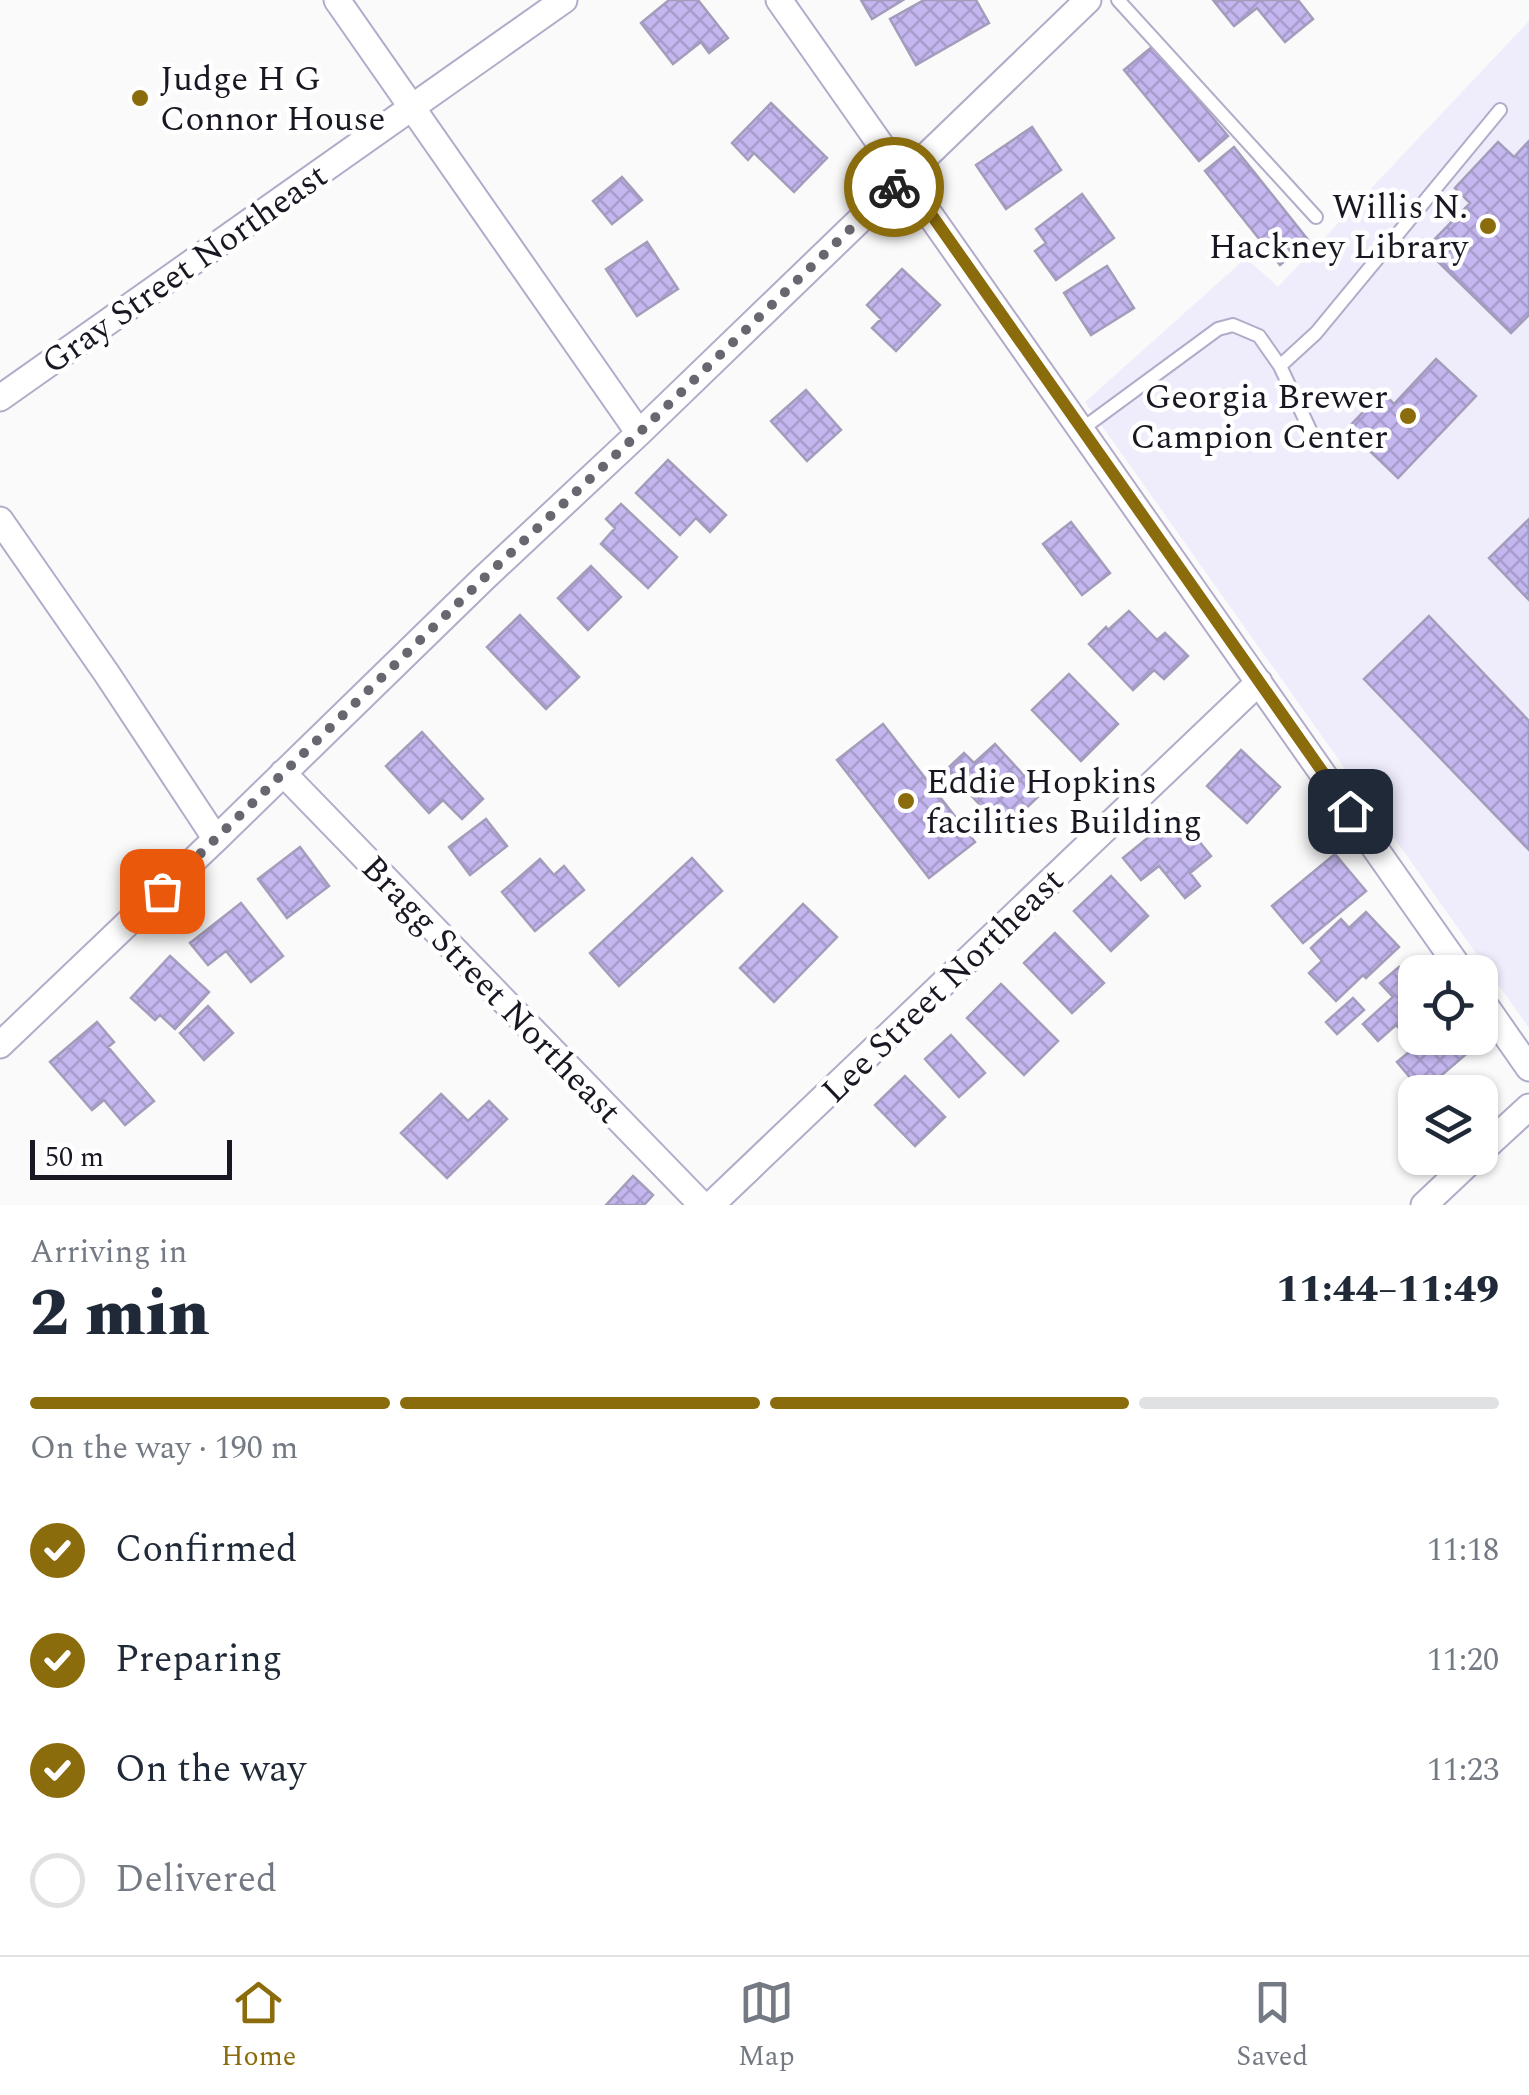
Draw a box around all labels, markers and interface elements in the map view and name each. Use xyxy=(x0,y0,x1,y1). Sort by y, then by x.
place label: Judge H G Connor House xyxy=(160,53,386,146)
marker: Judge H G Connor House xyxy=(129,87,151,109)
courier xyxy=(844,137,944,237)
street label: Gray Street Northeast xyxy=(31,150,339,388)
icon: bike xyxy=(867,160,922,215)
place label: Willis N. Hackney Library xyxy=(1209,181,1469,274)
marker: Willis N. Hackney Library xyxy=(1477,215,1499,237)
place label: Georgia Brewer Campion Center xyxy=(1131,371,1388,464)
marker: Georgia Brewer Campion Center xyxy=(1397,405,1419,427)
place label: Eddie Hopkins facilities Building xyxy=(926,756,1202,849)
pin xyxy=(1308,769,1393,854)
icon: home xyxy=(1323,784,1378,839)
marker: Eddie Hopkins facilities Building xyxy=(895,790,917,812)
street label: Bragg Street Northeast xyxy=(348,844,634,1136)
pin xyxy=(120,849,205,934)
street label: Lee Street Northeast xyxy=(809,856,1077,1116)
icon: bag xyxy=(135,864,190,919)
map controls xyxy=(1398,955,1498,1175)
button: locate xyxy=(1398,955,1498,1055)
button: layers xyxy=(1398,1075,1498,1175)
scale bar xyxy=(30,1135,232,1180)
text: 50 m xyxy=(45,1136,104,1179)
text: Arriving in xyxy=(30,1228,187,1277)
text: 11:44–11:49 xyxy=(1276,1261,1499,1319)
text: 2 min xyxy=(30,1265,210,1364)
text: On the way · 190 m xyxy=(30,1424,298,1473)
text: Confirmed xyxy=(115,1521,297,1579)
icon: check xyxy=(30,1523,85,1578)
text: 11:18 xyxy=(1427,1526,1499,1575)
text: Preparing xyxy=(115,1631,282,1689)
icon: check xyxy=(30,1633,85,1688)
text: 11:20 xyxy=(1427,1636,1499,1685)
text: On the way xyxy=(115,1741,306,1799)
icon: check xyxy=(30,1743,85,1798)
text: 11:23 xyxy=(1427,1746,1499,1795)
text: Delivered xyxy=(115,1851,277,1909)
tab: Home xyxy=(221,1975,296,2078)
tab: Map xyxy=(738,1975,795,2078)
tab: Saved xyxy=(1236,1975,1308,2078)

